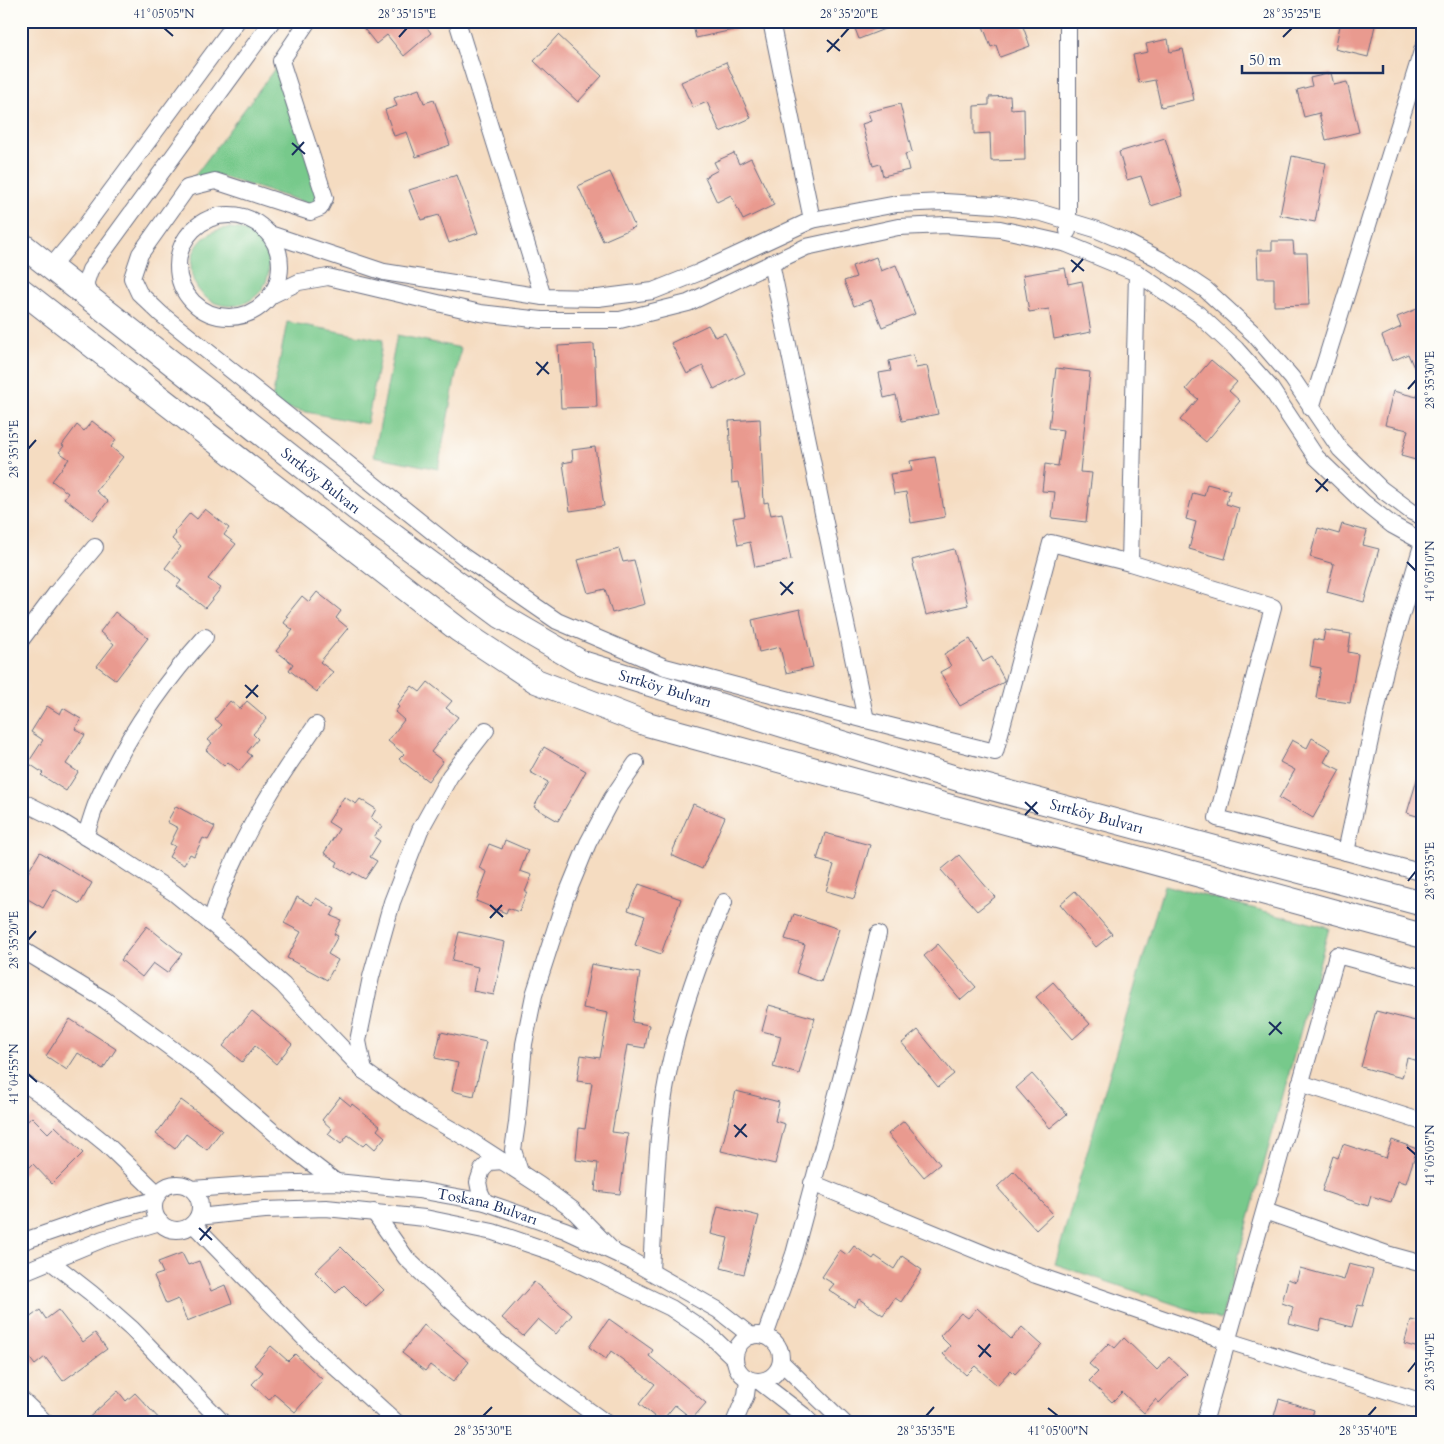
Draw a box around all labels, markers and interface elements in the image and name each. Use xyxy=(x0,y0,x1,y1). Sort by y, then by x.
text: 41°05'05"N xyxy=(134,6,195,22)
text: 28°35'15"E xyxy=(378,6,436,22)
text: 28°35'20"E xyxy=(820,6,878,22)
text: 28°35'25"E xyxy=(1263,6,1321,22)
scale bar xyxy=(1242,42,1383,74)
text: 50 m xyxy=(1249,50,1281,70)
text: 28°35'30"E xyxy=(1422,351,1438,409)
text: 28°35'15"E xyxy=(6,420,22,478)
street label: Sırtköy Bulvarı xyxy=(277,443,365,518)
text: 41°05'10"N xyxy=(1422,540,1438,601)
street label: Sırtköy Bulvarı xyxy=(616,665,714,712)
street label: Sırtköy Bulvarı xyxy=(1048,794,1146,838)
text: 28°35'35"E xyxy=(1422,842,1438,900)
text: 28°35'20"E xyxy=(6,911,22,969)
text: 41°04'55"N xyxy=(6,1043,22,1104)
text: 41°05'05"N xyxy=(1422,1124,1438,1185)
street label: Toskana Bulvarı xyxy=(435,1184,540,1230)
text: 28°35'40"E xyxy=(1422,1333,1438,1391)
text: 28°35'30"E xyxy=(454,1423,512,1439)
text: 28°35'35"E xyxy=(897,1423,955,1439)
text: 41°05'00"N xyxy=(1028,1423,1089,1439)
text: 28°35'40"E xyxy=(1339,1423,1397,1439)

